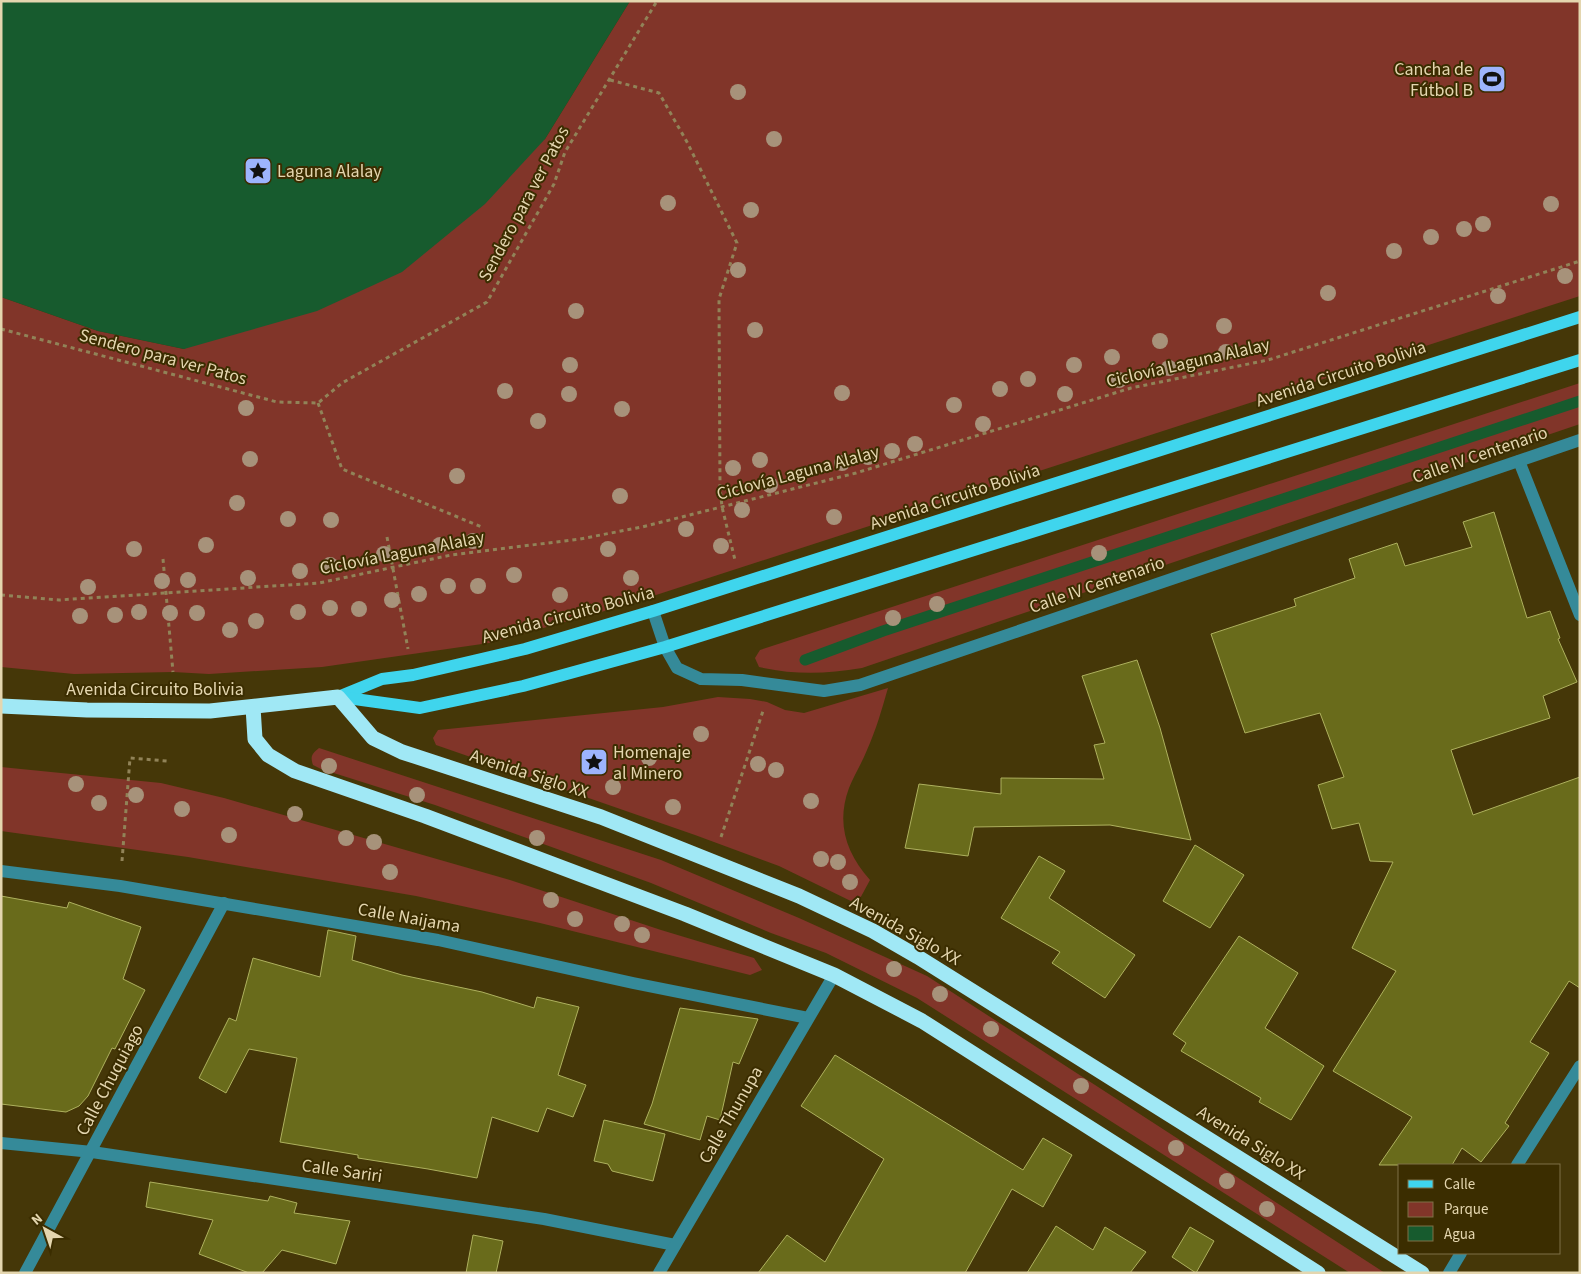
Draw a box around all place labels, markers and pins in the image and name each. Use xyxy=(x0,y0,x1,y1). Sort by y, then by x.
place label: Cancha de Fútbol B xyxy=(1394,57,1473,103)
sports icon: Cancha de Fútbol B xyxy=(1477,64,1507,94)
place icon: Laguna Alalay xyxy=(243,156,273,186)
place label: Laguna Alalay xyxy=(277,159,382,184)
place label: Homenaje al Minero xyxy=(613,740,691,786)
place icon: Homenaje al Minero xyxy=(579,747,609,777)

